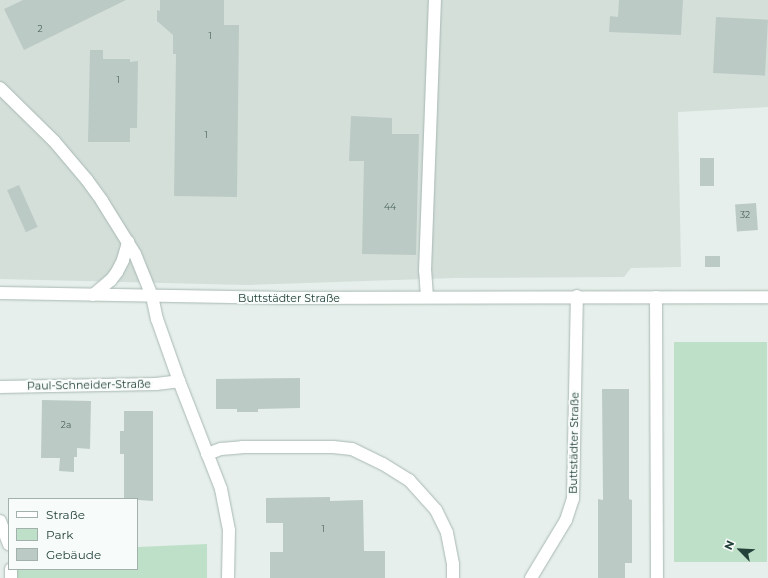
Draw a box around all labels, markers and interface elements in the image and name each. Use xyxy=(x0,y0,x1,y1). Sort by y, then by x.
house number: 2 xyxy=(37,24,43,34)
house number: 1 xyxy=(208,31,212,41)
house number: 1 xyxy=(116,75,120,85)
house number: 1 xyxy=(204,130,208,140)
house number: 44 xyxy=(384,202,396,212)
house number: 32 xyxy=(740,210,750,220)
street label: Buttstädter Straße xyxy=(238,291,340,305)
street label: Paul-Schneider-Straße xyxy=(27,377,151,393)
street label: Buttstädter Straße xyxy=(567,392,581,494)
house number: 2a xyxy=(61,420,71,430)
legend xyxy=(8,498,138,570)
text: Straße xyxy=(46,507,85,522)
house number: 1 xyxy=(321,524,325,534)
text: Park xyxy=(46,527,73,542)
north arrow xyxy=(720,530,760,570)
text: N xyxy=(721,538,737,552)
text: Gebäude xyxy=(46,547,101,562)

